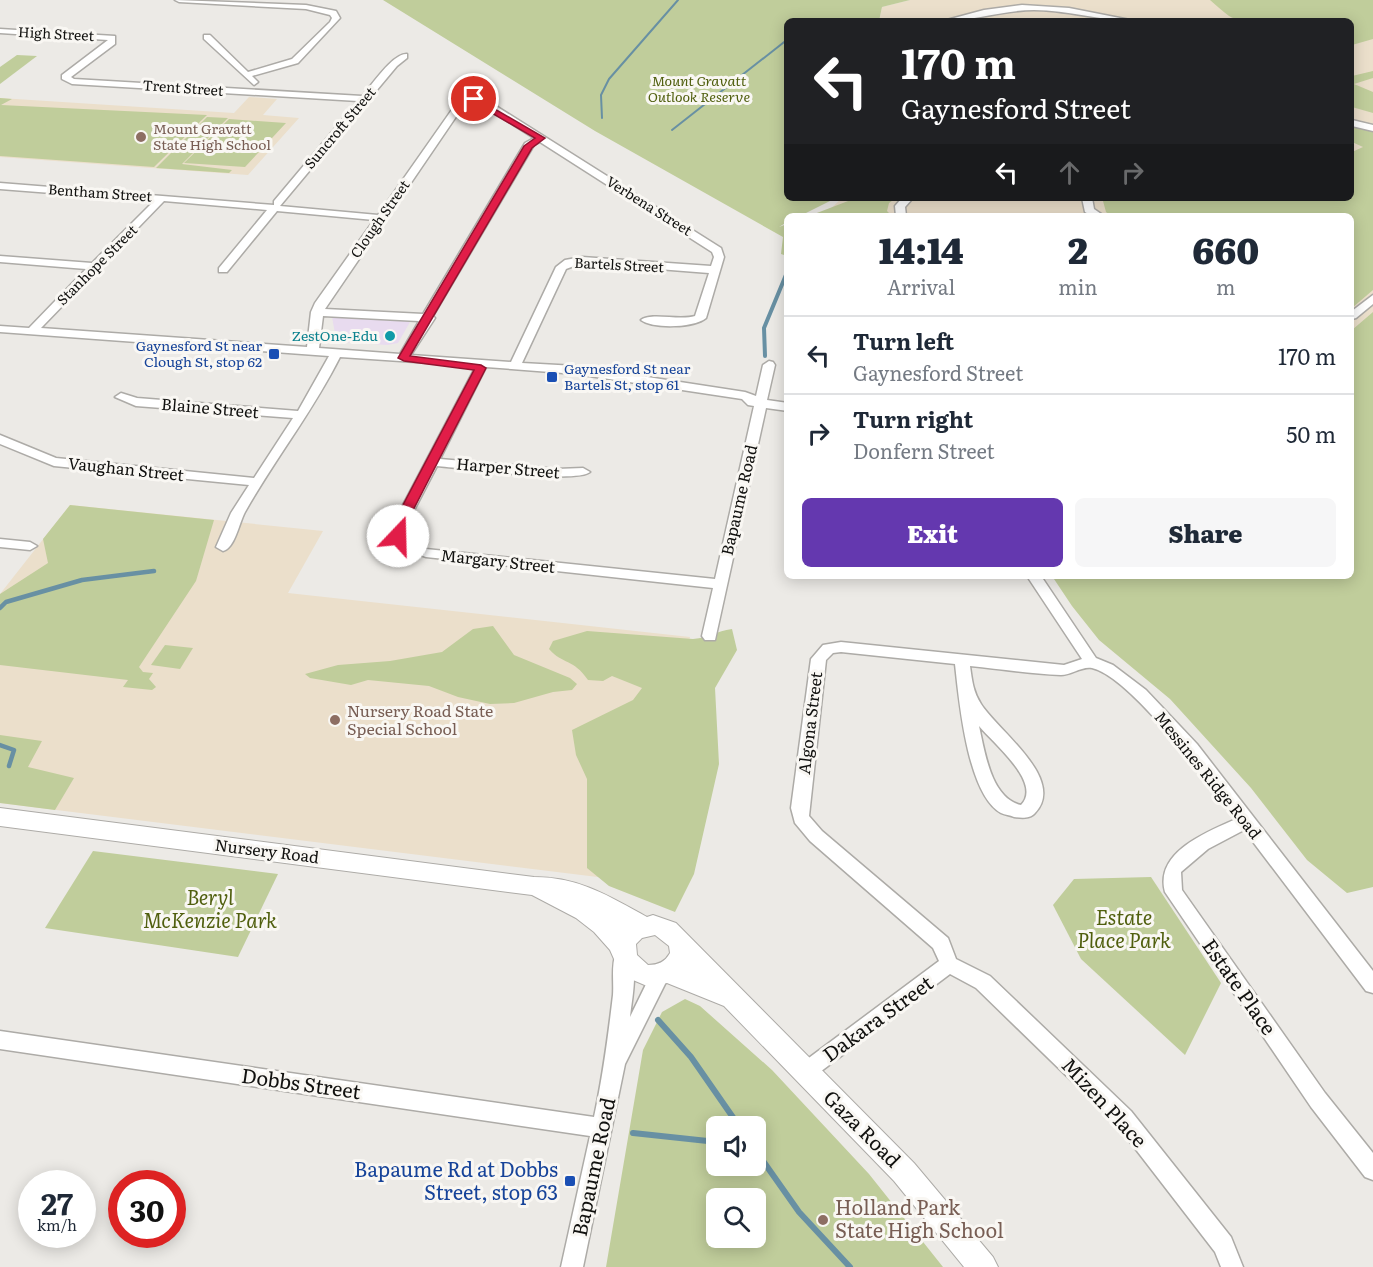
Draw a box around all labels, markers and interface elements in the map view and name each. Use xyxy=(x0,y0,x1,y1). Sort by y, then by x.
street label: High Street xyxy=(17,21,95,45)
text: 170 m xyxy=(901,30,1016,92)
icon: left xyxy=(802,42,880,120)
park label: Mount Gravatt Outlook Reserve xyxy=(648,70,751,106)
pin xyxy=(448,73,499,124)
street label: Trent Street xyxy=(142,74,224,100)
street label: Suncroft Street xyxy=(299,82,380,173)
icon: arrive xyxy=(457,82,490,115)
text: Gaynesford Street xyxy=(901,87,1131,127)
place label: Mount Gravatt State High School xyxy=(153,118,271,154)
marker: Mount Gravatt State High School xyxy=(134,130,148,144)
icon: left xyxy=(990,156,1023,189)
icon: ahead xyxy=(1053,156,1086,189)
icon: right xyxy=(1116,156,1149,189)
street label: Verbena Street xyxy=(603,171,697,240)
street label: Clough Street xyxy=(345,175,414,261)
street label: Bentham Street xyxy=(48,178,153,206)
street label: Stanhope Street xyxy=(52,219,141,309)
text: 14:14 xyxy=(879,222,964,275)
text: 2 xyxy=(1068,222,1088,275)
text: 660 xyxy=(1192,222,1259,275)
street label: Bartels Street xyxy=(574,252,665,276)
text: Arrival xyxy=(887,271,955,301)
text: min xyxy=(1058,271,1098,301)
text: m xyxy=(1216,271,1235,301)
text: Turn left xyxy=(853,324,954,357)
place label: ZestOne-Edu xyxy=(292,325,378,345)
marker: ZestOne-Edu xyxy=(383,329,397,343)
place label: Gaynesford St near Clough St, stop 62 xyxy=(136,335,262,371)
icon: left xyxy=(802,339,835,372)
text: 170 m xyxy=(1278,339,1336,372)
marker: Gaynesford St near Clough St, stop 62 xyxy=(267,347,281,361)
text: Gaynesford Street xyxy=(853,357,1023,387)
place label: Gaynesford St near Bartels St, stop 61 xyxy=(564,358,691,394)
marker: Gaynesford St near Bartels St, stop 61 xyxy=(545,370,559,384)
street label: Blaine Street xyxy=(160,391,260,423)
text: Turn right xyxy=(853,402,973,435)
icon: right xyxy=(802,417,835,450)
text: 50 m xyxy=(1286,417,1336,450)
text: Donfern Street xyxy=(853,435,995,465)
street label: Bapaume Road xyxy=(714,442,762,558)
street label: Vaughan Street xyxy=(67,450,186,486)
street label: Harper Street xyxy=(455,451,561,484)
button: Exit xyxy=(802,498,1063,567)
button: Share xyxy=(1075,498,1336,567)
position arrow xyxy=(366,504,430,568)
street label: Margary Street xyxy=(440,542,557,578)
street label: Algona Street xyxy=(791,670,827,776)
place label: Nursery Road State Special School xyxy=(347,698,493,740)
street label: Messines Ridge Road xyxy=(1150,705,1268,844)
marker: Nursery Road State Special School xyxy=(328,713,342,727)
street label: Nursery Road xyxy=(214,832,321,868)
park label: Beryl McKenzie Park xyxy=(143,881,277,934)
park label: Estate Place Park xyxy=(1077,901,1171,954)
street label: Estate Place xyxy=(1196,932,1285,1040)
street label: Dakara Street xyxy=(815,967,938,1068)
street label: Mizen Place xyxy=(1056,1050,1155,1153)
street label: Dobbs Street xyxy=(240,1059,363,1105)
street label: Gaza Road xyxy=(818,1082,909,1173)
street label: Bapaume Road xyxy=(563,1094,621,1239)
map controls xyxy=(706,1116,766,1248)
button: sound xyxy=(706,1116,766,1176)
place label: Bapaume Rd at Dobbs Street, stop 63 xyxy=(354,1153,558,1206)
speed limit sign: 30 xyxy=(108,1170,186,1248)
marker: Bapaume Rd at Dobbs Street, stop 63 xyxy=(563,1174,577,1188)
text: 27 xyxy=(41,1180,73,1224)
button: search xyxy=(706,1188,766,1248)
place label: Holland Park State High School xyxy=(835,1191,1004,1244)
text: km/h xyxy=(37,1213,77,1236)
marker: Holland Park State High School xyxy=(816,1213,830,1227)

